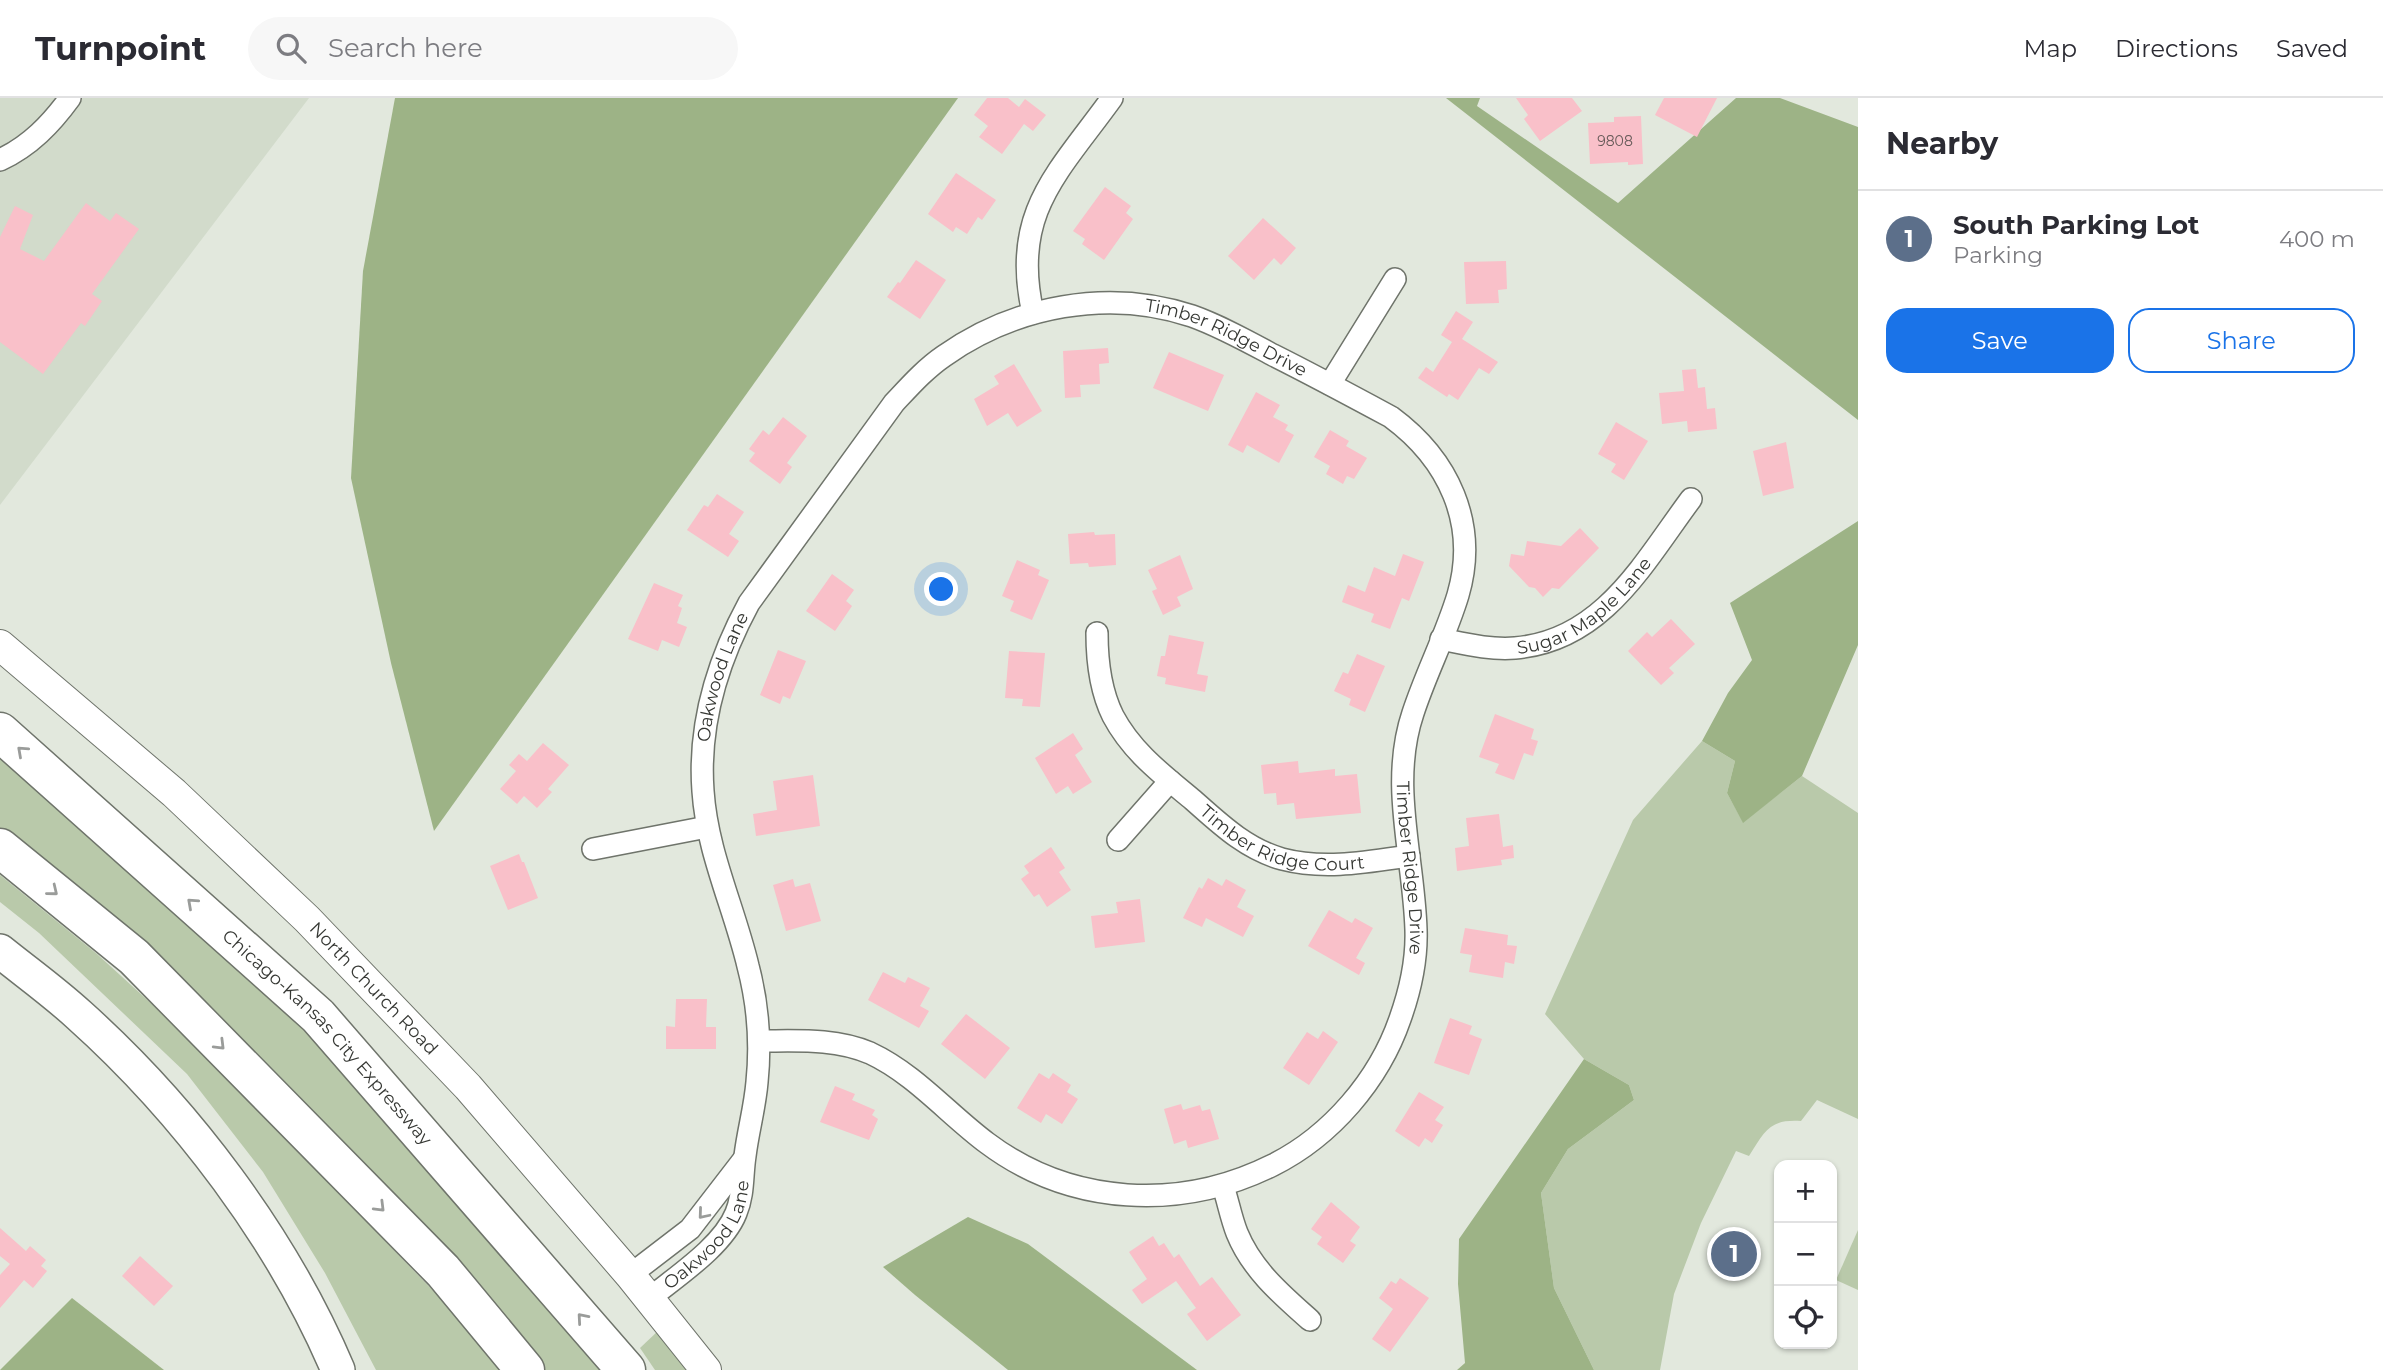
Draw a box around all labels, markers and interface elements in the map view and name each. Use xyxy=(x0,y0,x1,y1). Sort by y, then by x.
search box xyxy=(248,17,738,80)
text: Turnpoint xyxy=(35,28,206,68)
icon: search xyxy=(272,29,310,67)
text: Search here xyxy=(328,32,483,64)
text: Map xyxy=(2024,34,2077,63)
text: Directions xyxy=(2115,34,2238,63)
text: Saved xyxy=(2276,34,2348,63)
text: Nearby xyxy=(1886,125,1998,162)
house number: 9808 xyxy=(1597,132,1633,150)
text: South Parking Lot xyxy=(1953,209,2199,241)
text: 1 xyxy=(1904,225,1914,253)
text: 400 m xyxy=(2279,225,2355,253)
text: Parking xyxy=(1953,241,2043,269)
street label: Timber Ridge Drive xyxy=(1144,294,1311,382)
button: Save xyxy=(1886,308,2114,373)
button: Share xyxy=(2128,308,2355,373)
street label: Sugar Maple Lane xyxy=(1515,553,1656,659)
your location xyxy=(924,572,958,606)
street label: Oakwood Lane xyxy=(693,608,753,743)
one-way arrow xyxy=(17,747,30,760)
street label: Timber Ridge Drive xyxy=(1392,781,1427,956)
street label: Timber Ridge Court xyxy=(1195,800,1366,876)
one-way arrow xyxy=(44,883,57,895)
one-way arrow xyxy=(187,899,200,911)
street label: North Church Road xyxy=(305,918,442,1060)
street label: Chicago-Kansas City Expressway xyxy=(218,925,437,1150)
one-way arrow xyxy=(212,1036,225,1049)
map controls xyxy=(1774,1160,1837,1349)
button: + xyxy=(1774,1160,1837,1223)
street label: Oakwood Lane xyxy=(659,1179,754,1294)
one-way arrow xyxy=(371,1198,384,1211)
one-way arrow xyxy=(699,1205,711,1218)
button: − xyxy=(1774,1223,1837,1286)
pin: 1 xyxy=(1711,1228,1757,1280)
button: locate xyxy=(1774,1286,1837,1349)
one-way arrow xyxy=(578,1313,590,1326)

